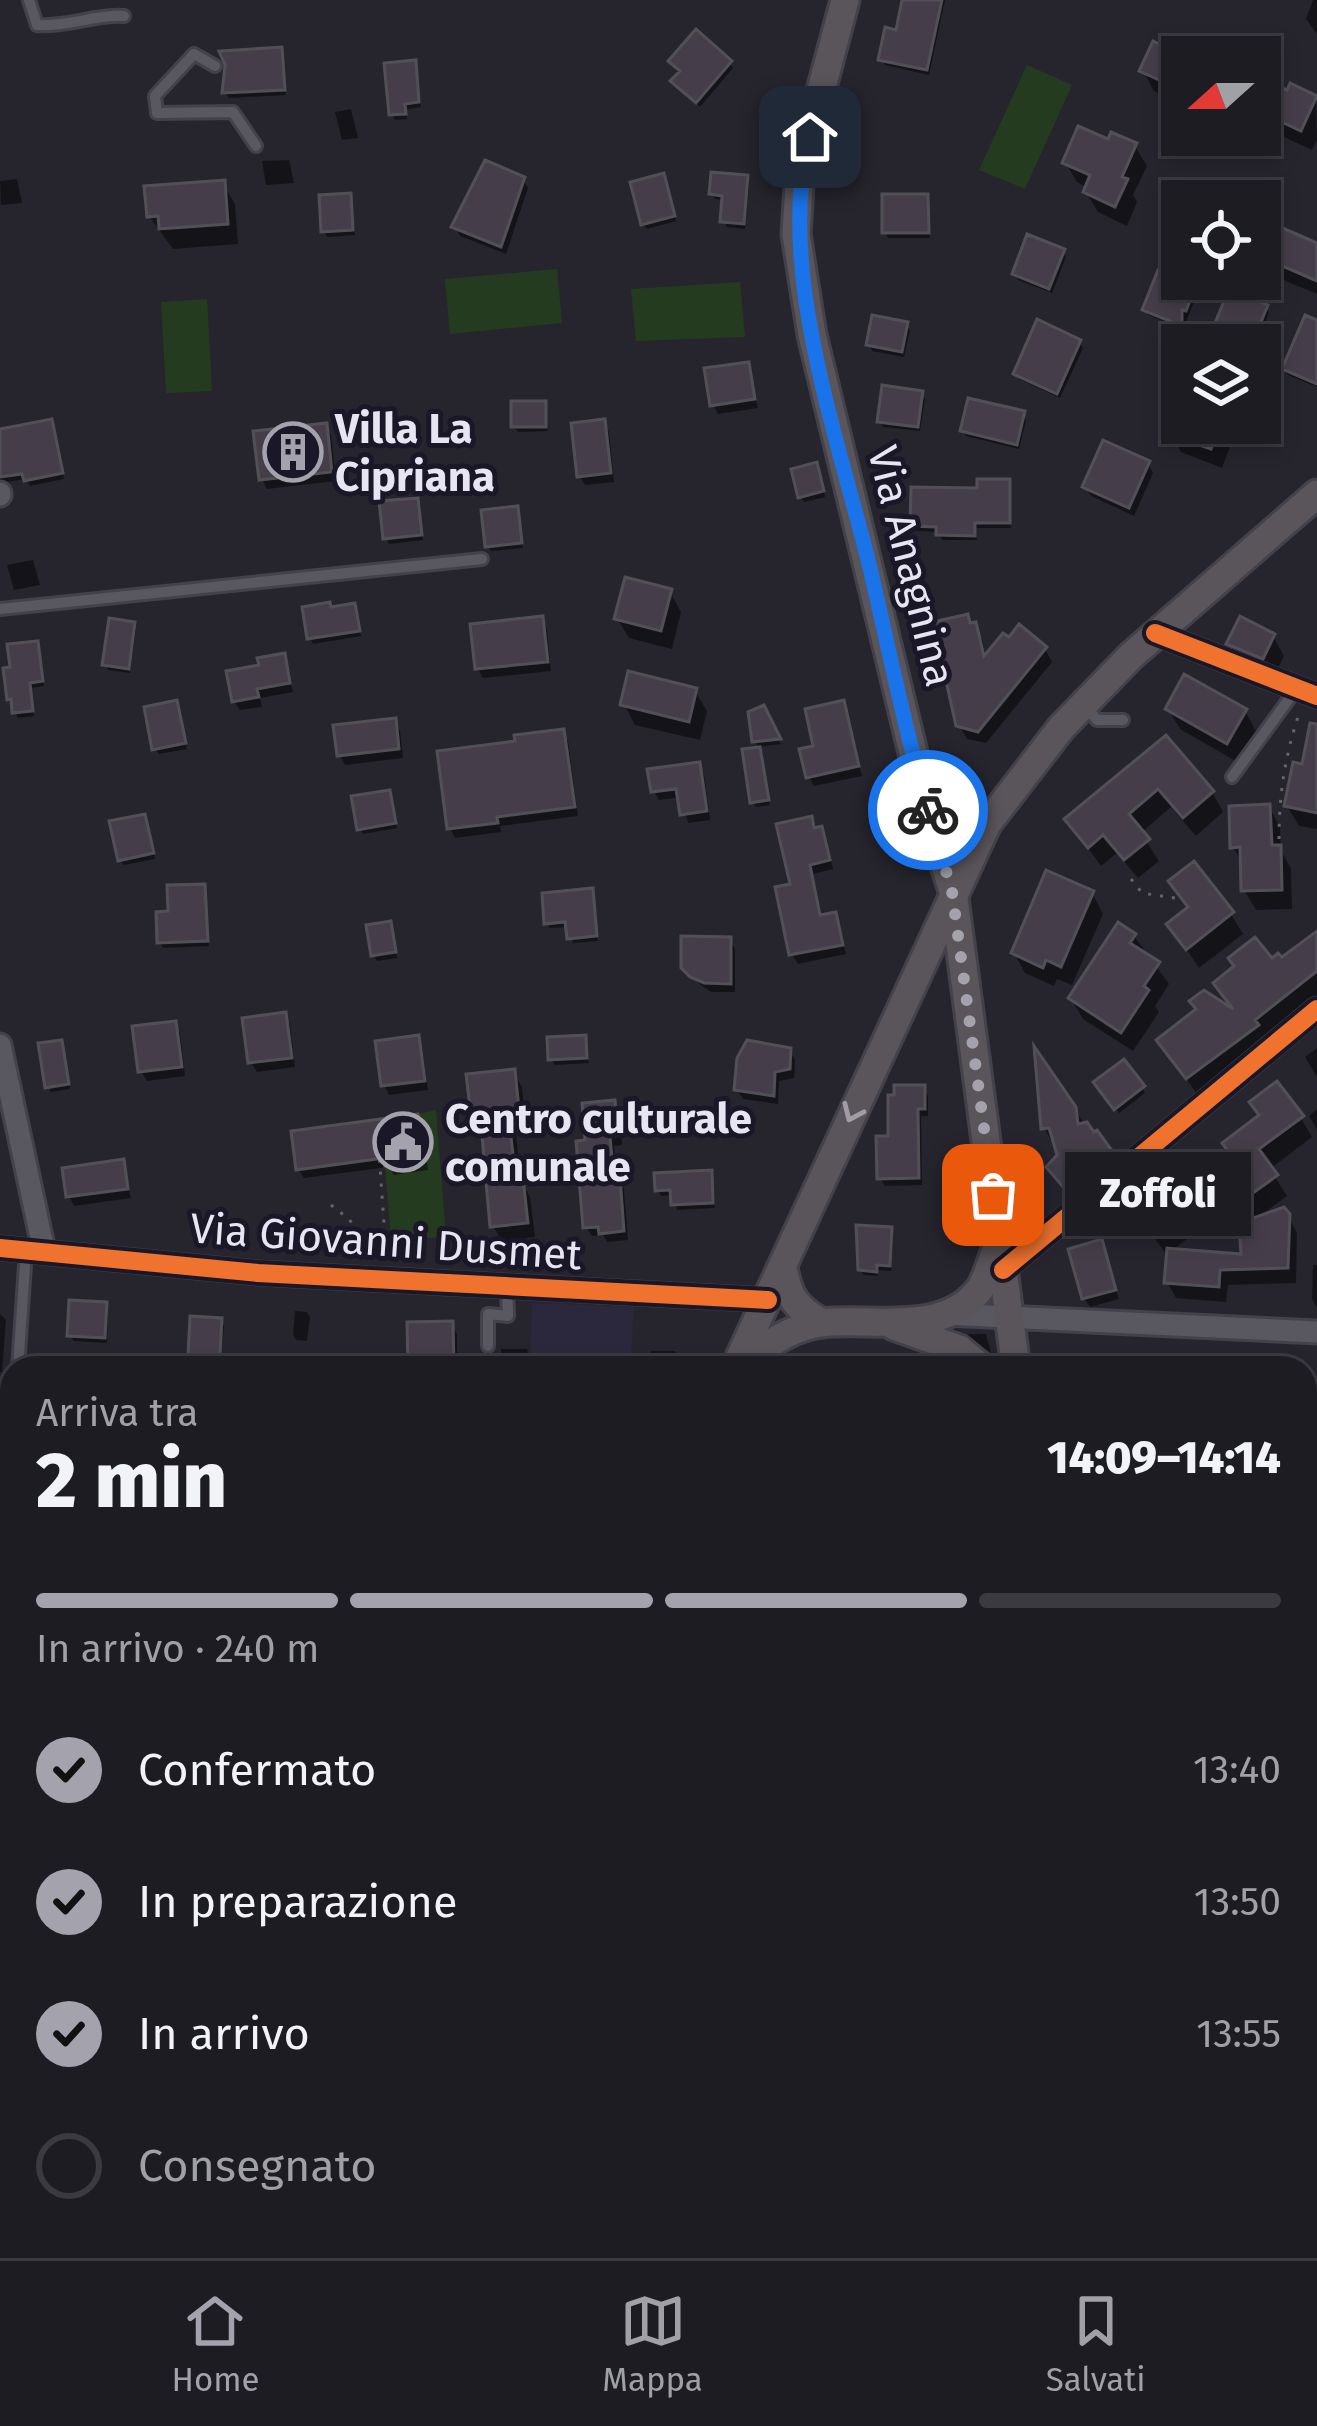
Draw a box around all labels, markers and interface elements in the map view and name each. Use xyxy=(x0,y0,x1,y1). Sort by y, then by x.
north arrow xyxy=(1161,36,1281,156)
map controls xyxy=(1161,36,1281,444)
pin xyxy=(759,86,861,188)
icon: home xyxy=(777,104,843,170)
button: locate xyxy=(1161,180,1281,300)
button: layers xyxy=(1161,324,1281,444)
place label: Villa La Cipriana xyxy=(334,404,495,502)
building icon: Villa La Cipriana xyxy=(262,421,324,483)
street label: Via Anagnina xyxy=(857,441,965,692)
courier xyxy=(868,750,988,870)
icon: bike xyxy=(895,777,961,843)
place label: Centro culturale comunale xyxy=(445,1094,752,1192)
one-way arrow xyxy=(843,1101,867,1122)
public building icon: Centro culturale comunale xyxy=(372,1111,434,1173)
pin xyxy=(942,1144,1044,1246)
callout: Zoffoli xyxy=(1065,1153,1251,1237)
icon: bag xyxy=(960,1162,1026,1228)
text: Zoffoli xyxy=(1100,1171,1216,1217)
street label: Via Giovanni Dusmet xyxy=(189,1203,584,1281)
text: Arriva tra xyxy=(36,1390,199,1436)
text: 14:09–14:14 xyxy=(1047,1431,1281,1485)
text: 2 min xyxy=(36,1434,227,1528)
text: In arrivo · 240 m xyxy=(36,1626,319,1672)
icon: check xyxy=(36,1737,102,1803)
text: Confermato xyxy=(138,1743,376,1797)
text: 13:40 xyxy=(1193,1747,1281,1793)
icon: check xyxy=(36,1869,102,1935)
text: In preparazione xyxy=(138,1875,457,1929)
text: 13:50 xyxy=(1194,1879,1281,1925)
icon: check xyxy=(36,2001,102,2067)
text: In arrivo xyxy=(138,2007,310,2061)
text: 13:55 xyxy=(1196,2011,1281,2057)
text: Consegnato xyxy=(138,2139,377,2193)
tab: Home xyxy=(171,2288,259,2400)
tab: Mappa xyxy=(602,2288,703,2400)
tab: Salvati xyxy=(1046,2288,1146,2400)

